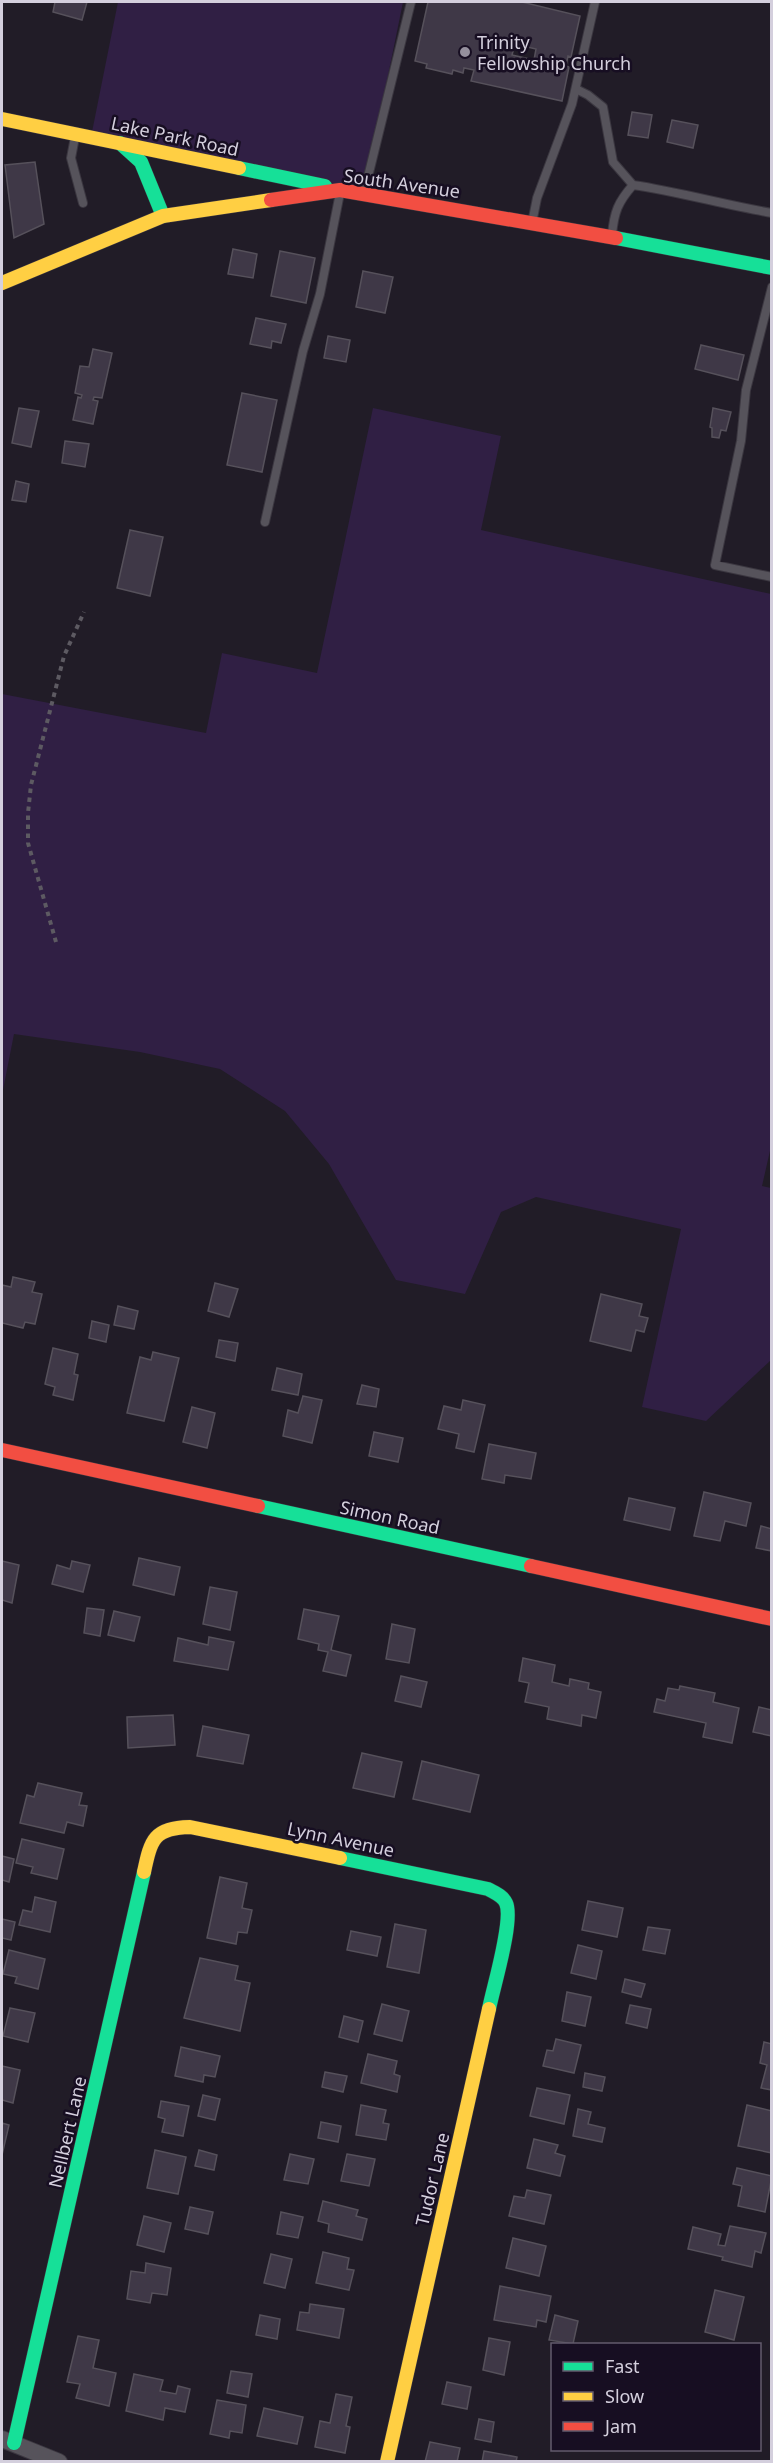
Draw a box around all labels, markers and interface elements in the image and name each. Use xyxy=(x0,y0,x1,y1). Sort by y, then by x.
place label: Trinity Fellowship Church xyxy=(477,30,631,75)
marker: Trinity Fellowship Church xyxy=(458,45,472,59)
street label: Lake Park Road xyxy=(109,111,241,161)
street label: South Avenue xyxy=(342,163,462,203)
street label: Simon Road xyxy=(338,1495,442,1539)
street label: Lynn Avenue xyxy=(285,1816,397,1862)
street label: Nellbert Lane xyxy=(43,2074,91,2190)
street label: Tudor Lane xyxy=(410,2130,454,2228)
legend xyxy=(551,2343,761,2451)
text: Fast xyxy=(605,2354,640,2378)
text: Slow xyxy=(605,2384,644,2408)
text: Jam xyxy=(603,2414,637,2438)

